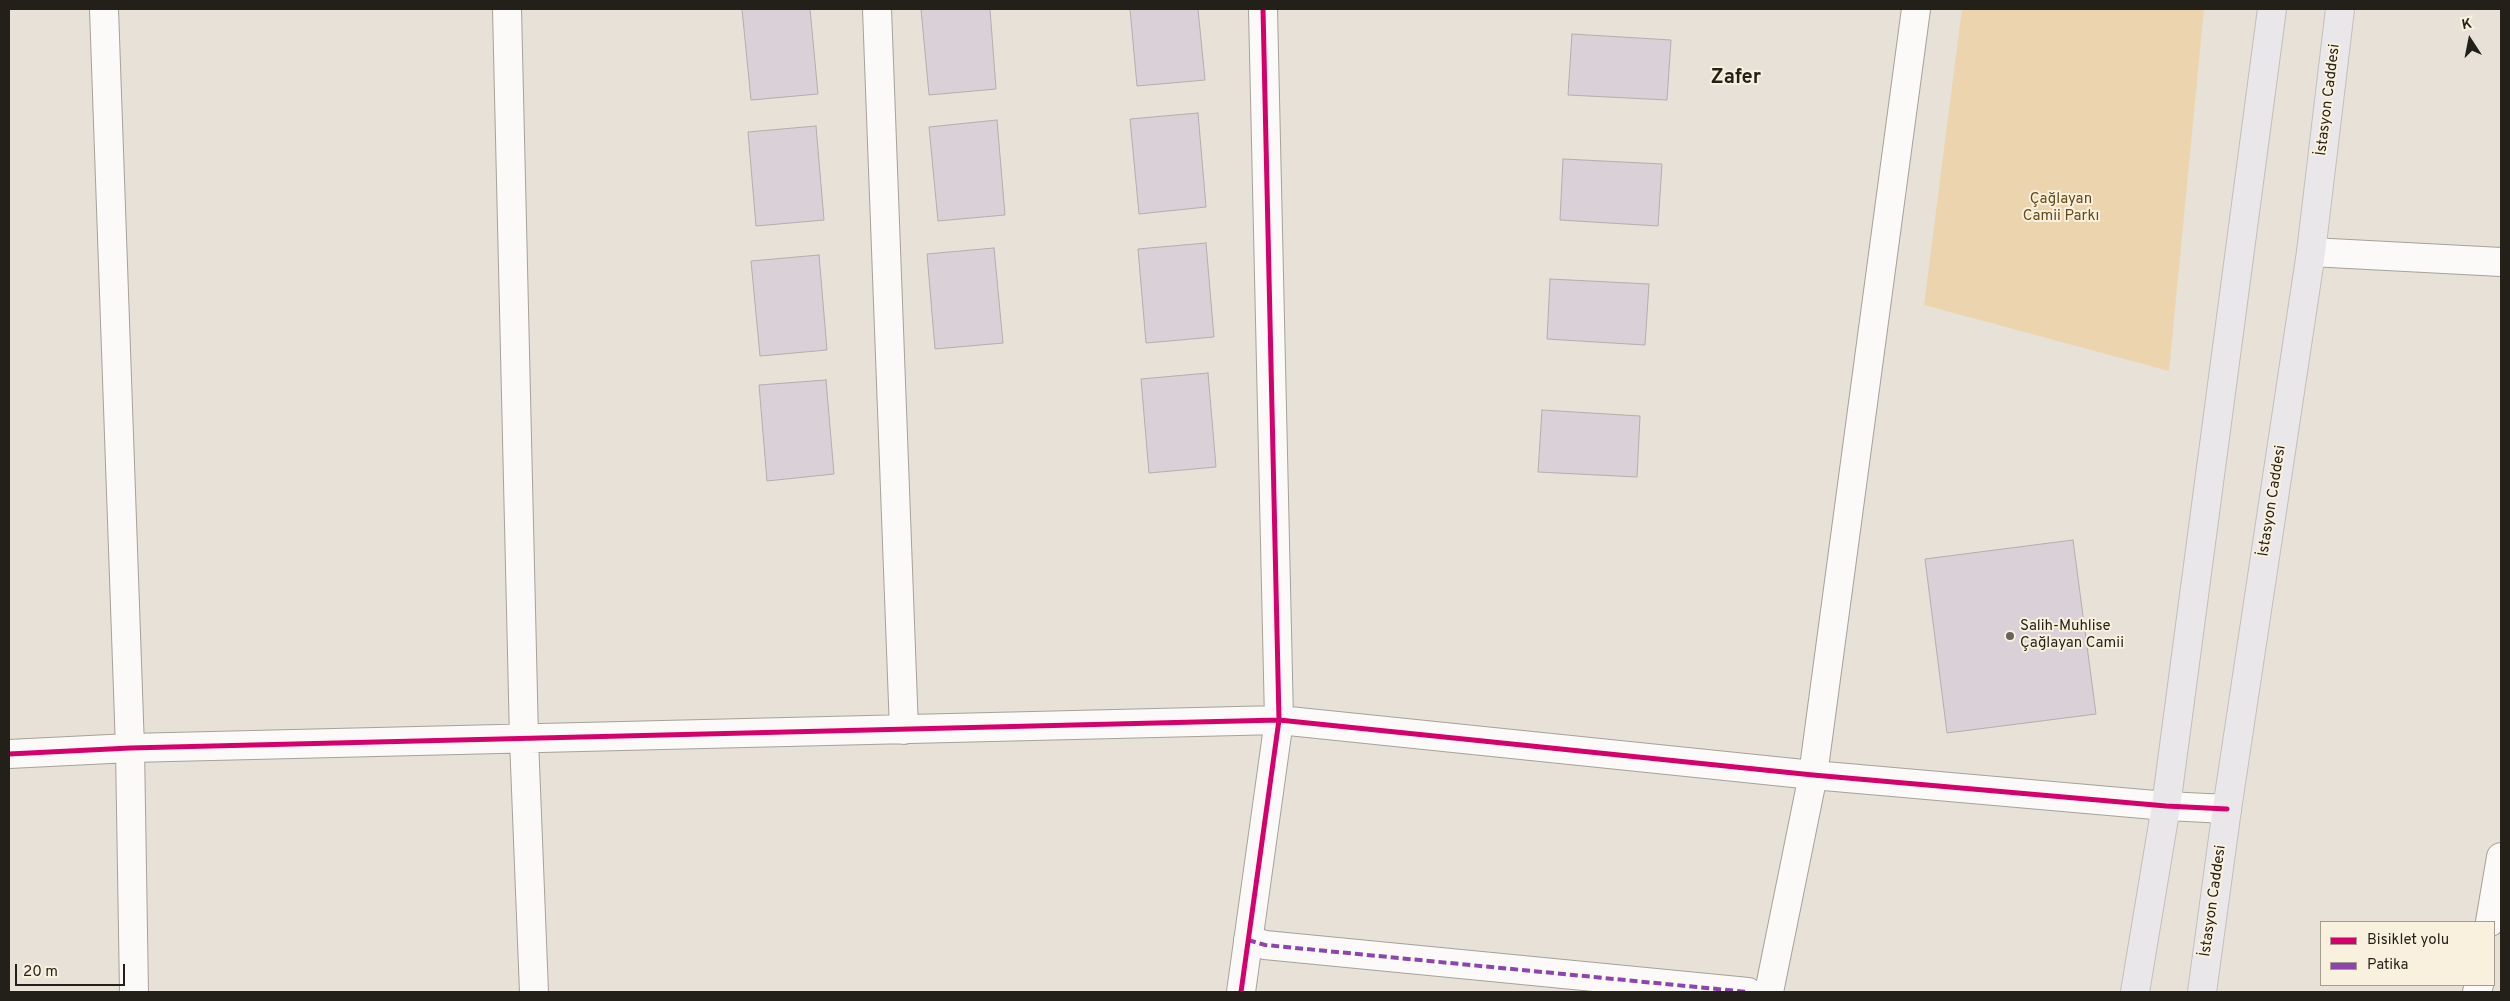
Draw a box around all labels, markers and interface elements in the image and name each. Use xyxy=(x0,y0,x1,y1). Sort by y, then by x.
north arrow xyxy=(2445,15,2495,65)
text: K xyxy=(2461,15,2474,34)
street label: İstasyon Caddesi xyxy=(2313,43,2345,157)
district label: Zafer xyxy=(1711,67,1761,91)
park label: Çağlayan Camii Parkı xyxy=(2023,191,2099,226)
street label: İstasyon Caddesi xyxy=(2255,444,2291,558)
place label: Salih-Muhlise Çağlayan Camii xyxy=(2020,618,2124,653)
marker: Salih-Muhlise Çağlayan Camii xyxy=(2004,630,2016,642)
street label: İstasyon Caddesi xyxy=(2197,844,2231,958)
legend xyxy=(2320,921,2495,986)
text: Bisiklet yolu xyxy=(2367,931,2449,950)
scale bar xyxy=(18,954,128,986)
text: Patika xyxy=(2367,956,2408,975)
text: 20 m xyxy=(23,963,58,982)

